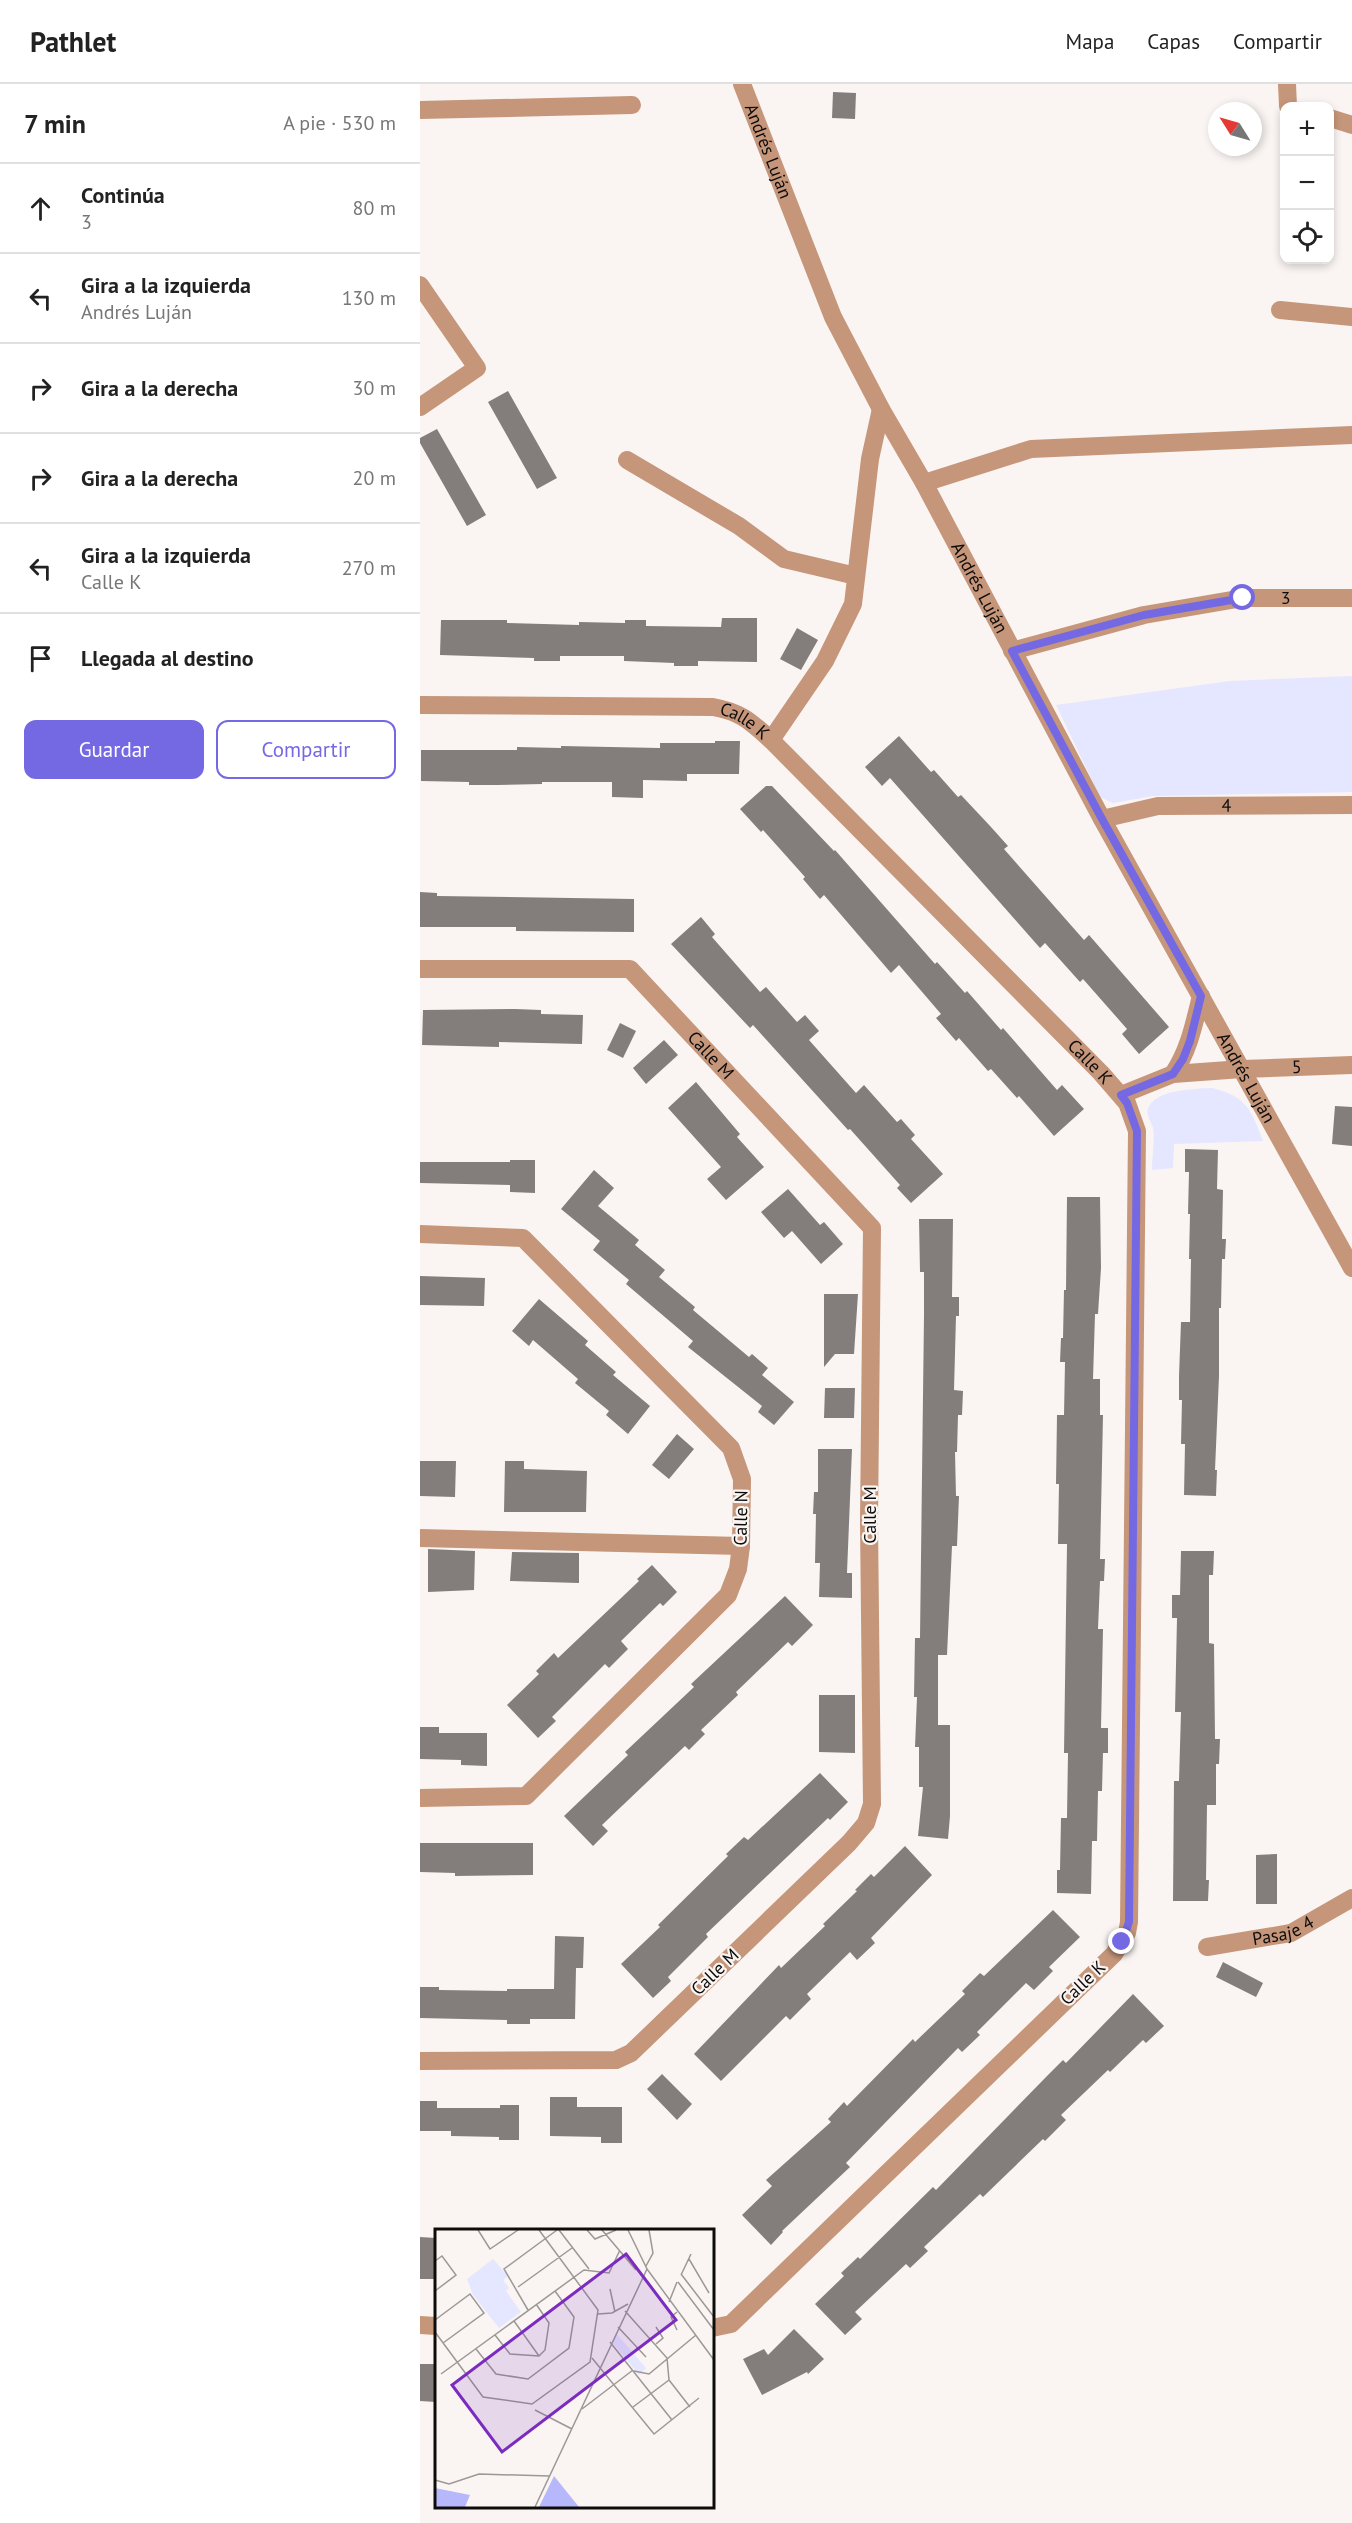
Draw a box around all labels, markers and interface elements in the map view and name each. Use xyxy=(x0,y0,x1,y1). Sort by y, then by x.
text: Pathlet xyxy=(30,23,116,60)
text: Mapa xyxy=(1066,28,1114,55)
text: Capas xyxy=(1147,28,1200,55)
text: Compartir xyxy=(1233,28,1322,55)
street label: Andrés Luján xyxy=(740,100,798,202)
north arrow xyxy=(1208,102,1262,156)
map controls xyxy=(1280,102,1334,264)
button: + xyxy=(1280,102,1334,156)
text: 7 min xyxy=(24,107,86,140)
text: A pie · 530 m xyxy=(283,110,396,136)
button: − xyxy=(1280,156,1334,210)
text: Continúa xyxy=(81,181,165,209)
icon: ahead xyxy=(24,192,57,225)
text: 80 m xyxy=(353,195,396,221)
text: 3 xyxy=(81,209,92,235)
button: locate xyxy=(1280,210,1334,264)
text: Gira a la izquierda xyxy=(81,271,251,299)
icon: left xyxy=(24,282,57,315)
text: 130 m xyxy=(342,285,396,311)
text: Andrés Luján xyxy=(81,299,192,325)
icon: right xyxy=(24,372,57,405)
text: Gira a la derecha xyxy=(81,374,238,402)
text: 30 m xyxy=(353,375,396,401)
icon: right xyxy=(24,462,57,495)
text: Gira a la derecha xyxy=(81,464,238,492)
text: 20 m xyxy=(353,465,396,491)
street label: Andrés Luján xyxy=(946,538,1013,637)
text: Gira a la izquierda xyxy=(81,541,251,569)
icon: left xyxy=(24,552,57,585)
text: 270 m xyxy=(342,555,396,581)
text: Calle K xyxy=(81,569,141,595)
route start xyxy=(1229,584,1255,610)
street label: 3 xyxy=(1281,586,1291,609)
icon: arrive xyxy=(24,642,57,675)
text: Llegada al destino xyxy=(81,644,254,672)
street label: Calle K xyxy=(718,697,775,744)
button: Guardar xyxy=(24,720,204,779)
button: Compartir xyxy=(216,720,396,779)
street label: 4 xyxy=(1222,794,1232,817)
street label: Calle M xyxy=(683,1026,739,1084)
street label: Andrés Luján xyxy=(1212,1028,1281,1127)
street label: Calle K xyxy=(1063,1034,1118,1089)
street label: 5 xyxy=(1291,1055,1302,1078)
street label: Calle M xyxy=(858,1486,881,1544)
street label: Calle N xyxy=(729,1490,752,1546)
street label: Pasaje 4 xyxy=(1251,1910,1318,1950)
route end xyxy=(1108,1928,1134,1954)
street label: Calle M xyxy=(686,1943,743,2000)
street label: Calle K xyxy=(1055,1955,1110,2010)
inset map xyxy=(435,2229,714,2508)

